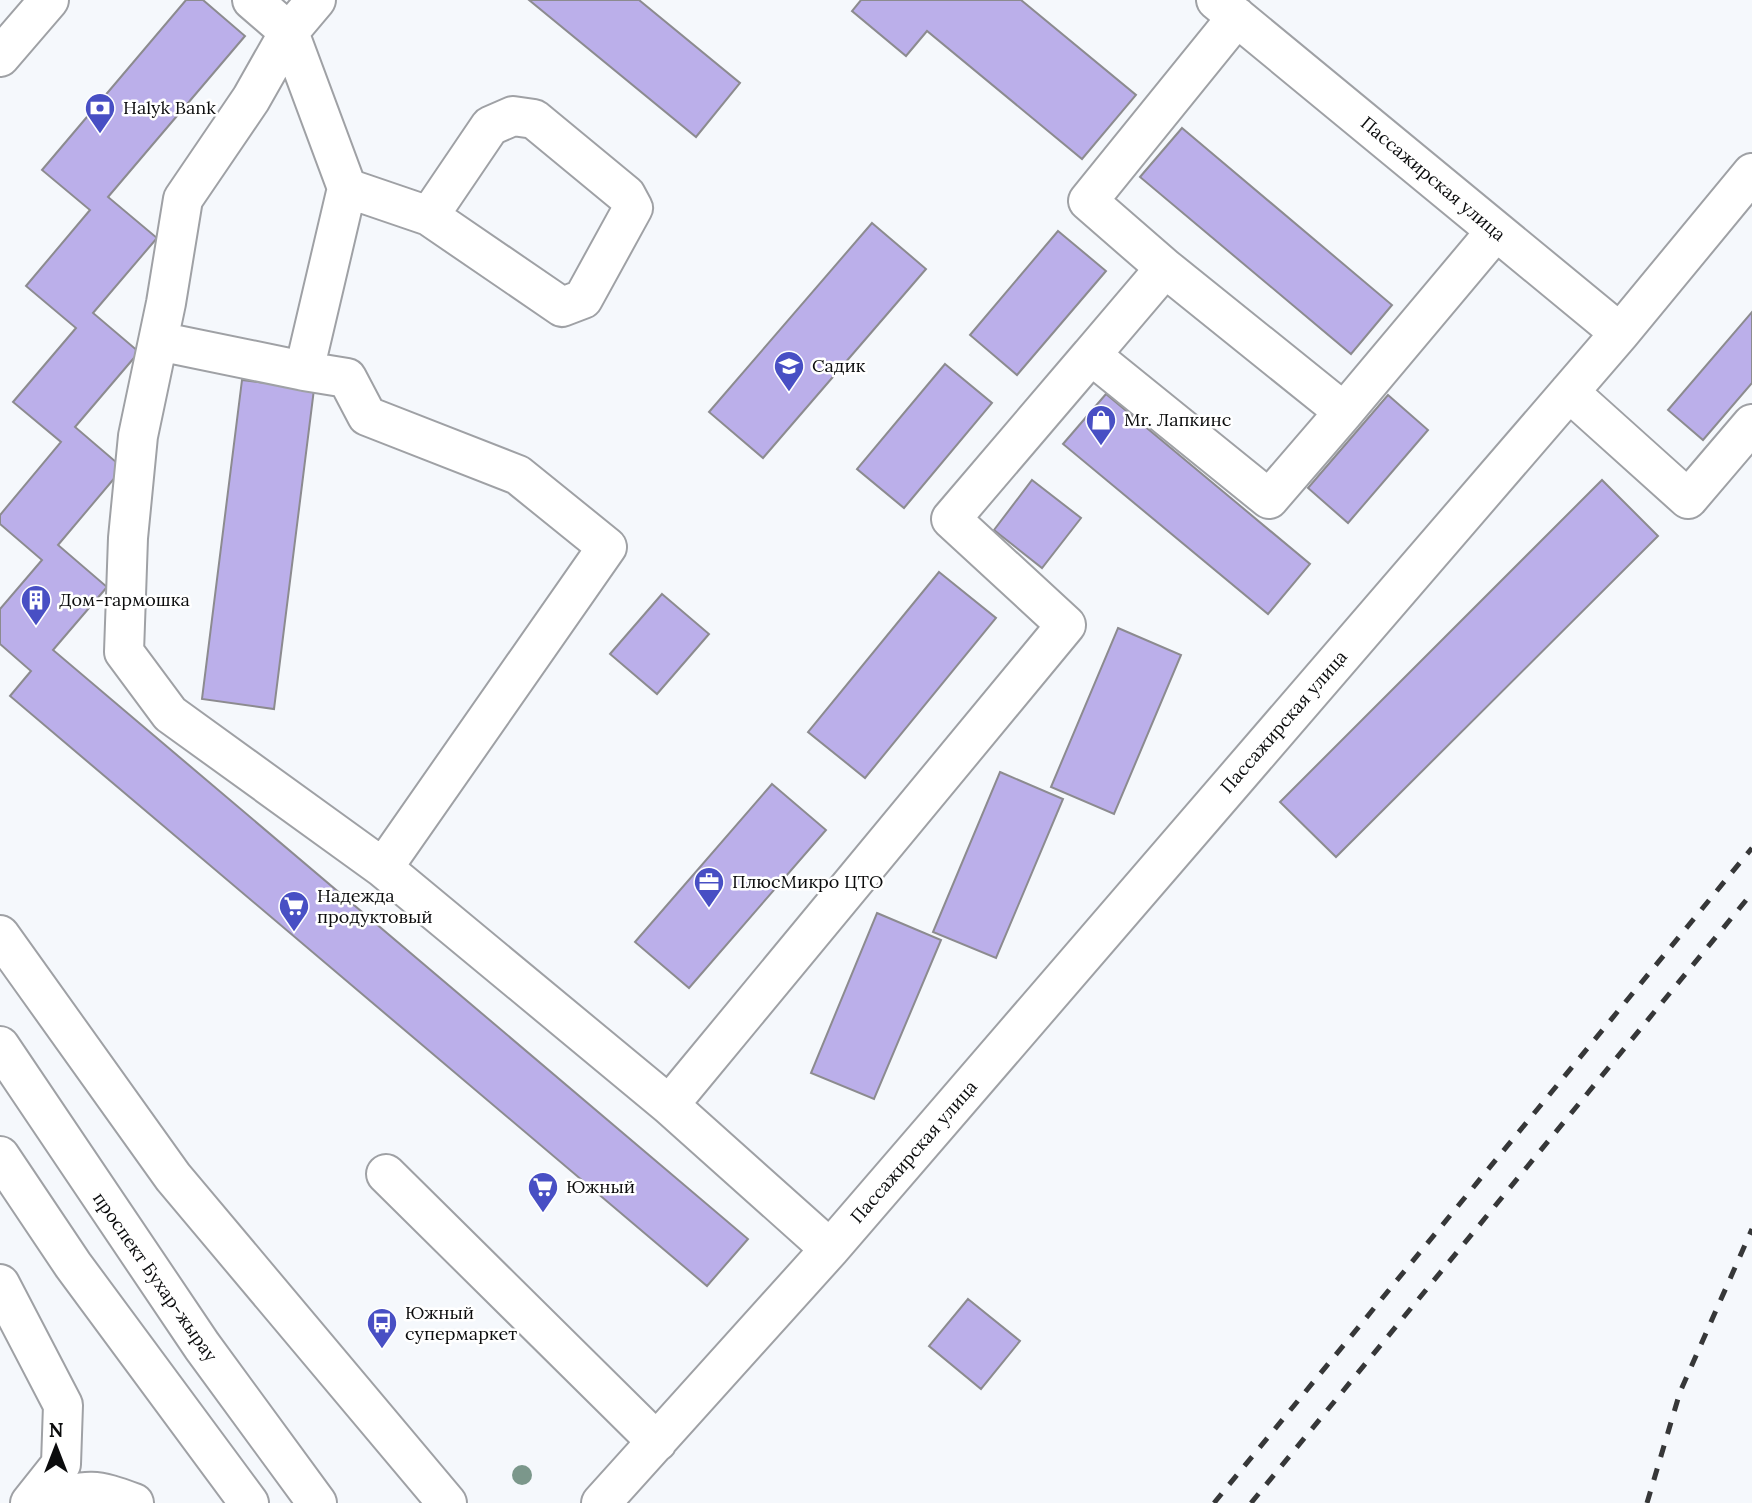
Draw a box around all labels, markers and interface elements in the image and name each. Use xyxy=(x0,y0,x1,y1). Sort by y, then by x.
bank icon: Halyk Bank xyxy=(83,91,117,135)
place label: Halyk Bank xyxy=(123,96,216,119)
street label: Пассажирская улица xyxy=(1356,111,1510,246)
school or university icon: Садик xyxy=(772,349,806,393)
place label: Садик xyxy=(812,354,866,377)
shop icon: Mr. Лапкинс xyxy=(1084,403,1118,447)
place label: Mr. Лапкинс xyxy=(1124,408,1231,431)
building icon: Дом-гармошка xyxy=(19,583,53,627)
place label: Дом-гармошка xyxy=(59,588,190,611)
street label: Пассажирская улица xyxy=(1215,645,1352,798)
office icon: ПлюсМикро ЦТО xyxy=(692,865,726,909)
place label: ПлюсМикро ЦТО xyxy=(732,870,883,893)
place label: Надежда продуктовый xyxy=(317,884,433,928)
supermarket icon: Надежда продуктовый xyxy=(277,889,311,933)
street label: Пассажирская улица xyxy=(845,1075,982,1228)
supermarket icon: Южный xyxy=(526,1170,560,1214)
place label: Южный xyxy=(566,1175,635,1198)
street label: проспект Бухар-жырау xyxy=(88,1187,223,1366)
place label: Южный супермаркет xyxy=(405,1301,517,1345)
bus stop icon: Южный супермаркет xyxy=(365,1306,399,1350)
north arrow xyxy=(21,1412,91,1482)
text: N xyxy=(49,1418,64,1442)

